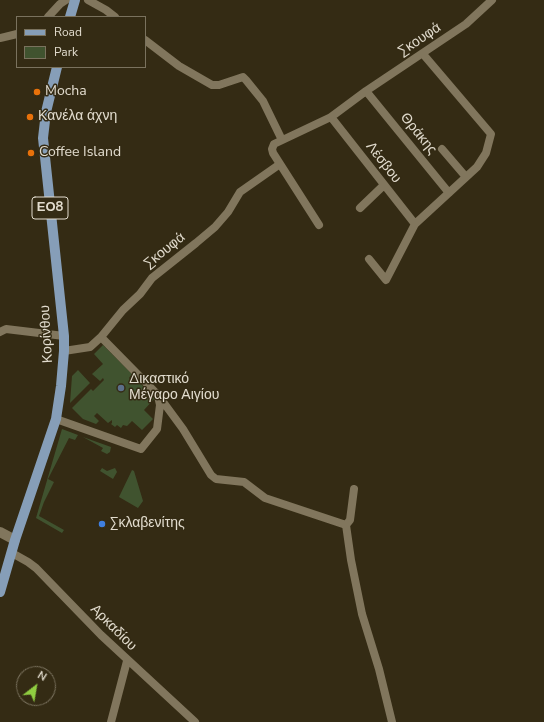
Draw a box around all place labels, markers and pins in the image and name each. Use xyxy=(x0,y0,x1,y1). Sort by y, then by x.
place label: Mocha xyxy=(45,84,87,100)
marker: Mocha xyxy=(32,87,42,97)
place label: Κανέλα άχνη xyxy=(38,109,117,125)
marker: Κανέλα άχνη xyxy=(25,112,35,122)
place label: Coffee Island xyxy=(39,145,121,161)
marker: Coffee Island xyxy=(26,148,36,158)
place label: Δικαστικό Μέγαρο Αιγίου xyxy=(129,372,219,404)
marker: Δικαστικό Μέγαρο Αιγίου xyxy=(116,383,126,393)
place label: Σκλαβενίτης xyxy=(110,516,185,532)
marker: Σκλαβενίτης xyxy=(97,519,107,529)

